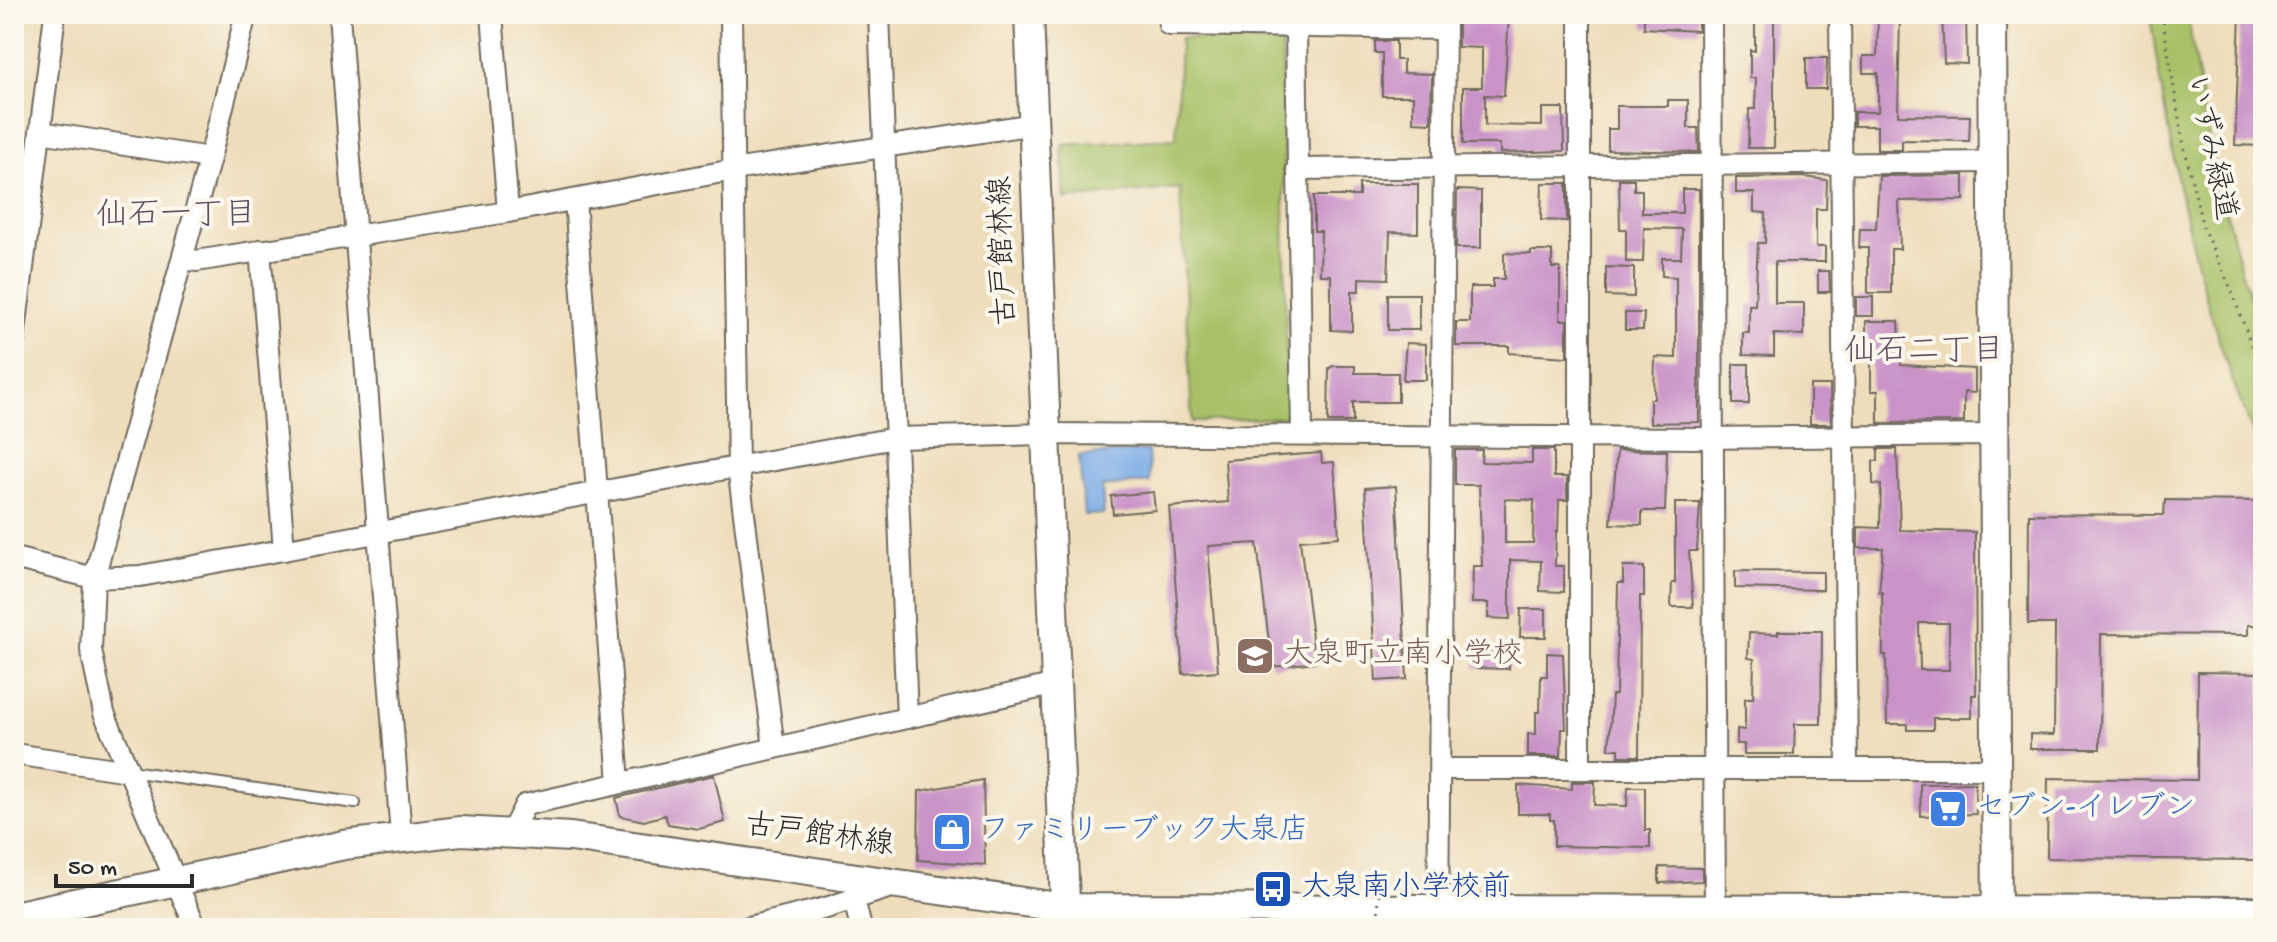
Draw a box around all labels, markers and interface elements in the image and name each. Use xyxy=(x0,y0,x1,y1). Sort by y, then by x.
street label: いずみ緑道 xyxy=(2177,72,2243,224)
street label: 古戸館林線 xyxy=(983,175,1025,327)
district label: 仙石一丁目 xyxy=(96,198,256,236)
district label: 仙石二丁目 xyxy=(1844,334,2004,372)
school or university icon: 大泉町立南小学校 xyxy=(1234,635,1276,677)
place label: 大泉町立南小学校 xyxy=(1283,637,1523,674)
supermarket icon: セブン-イレブン xyxy=(1927,788,1969,830)
place label: セブン-イレブン xyxy=(1976,791,2195,827)
street label: 古戸館林線 xyxy=(742,807,896,865)
shop icon: ファミリーブック大泉店 xyxy=(931,811,973,853)
place label: ファミリーブック大泉店 xyxy=(980,813,1309,850)
scale bar xyxy=(56,838,192,888)
text: 50 m xyxy=(68,855,117,884)
bus stop icon: 大泉南小学校前 xyxy=(1252,868,1294,910)
place label: 大泉南小学校前 xyxy=(1301,870,1511,907)

